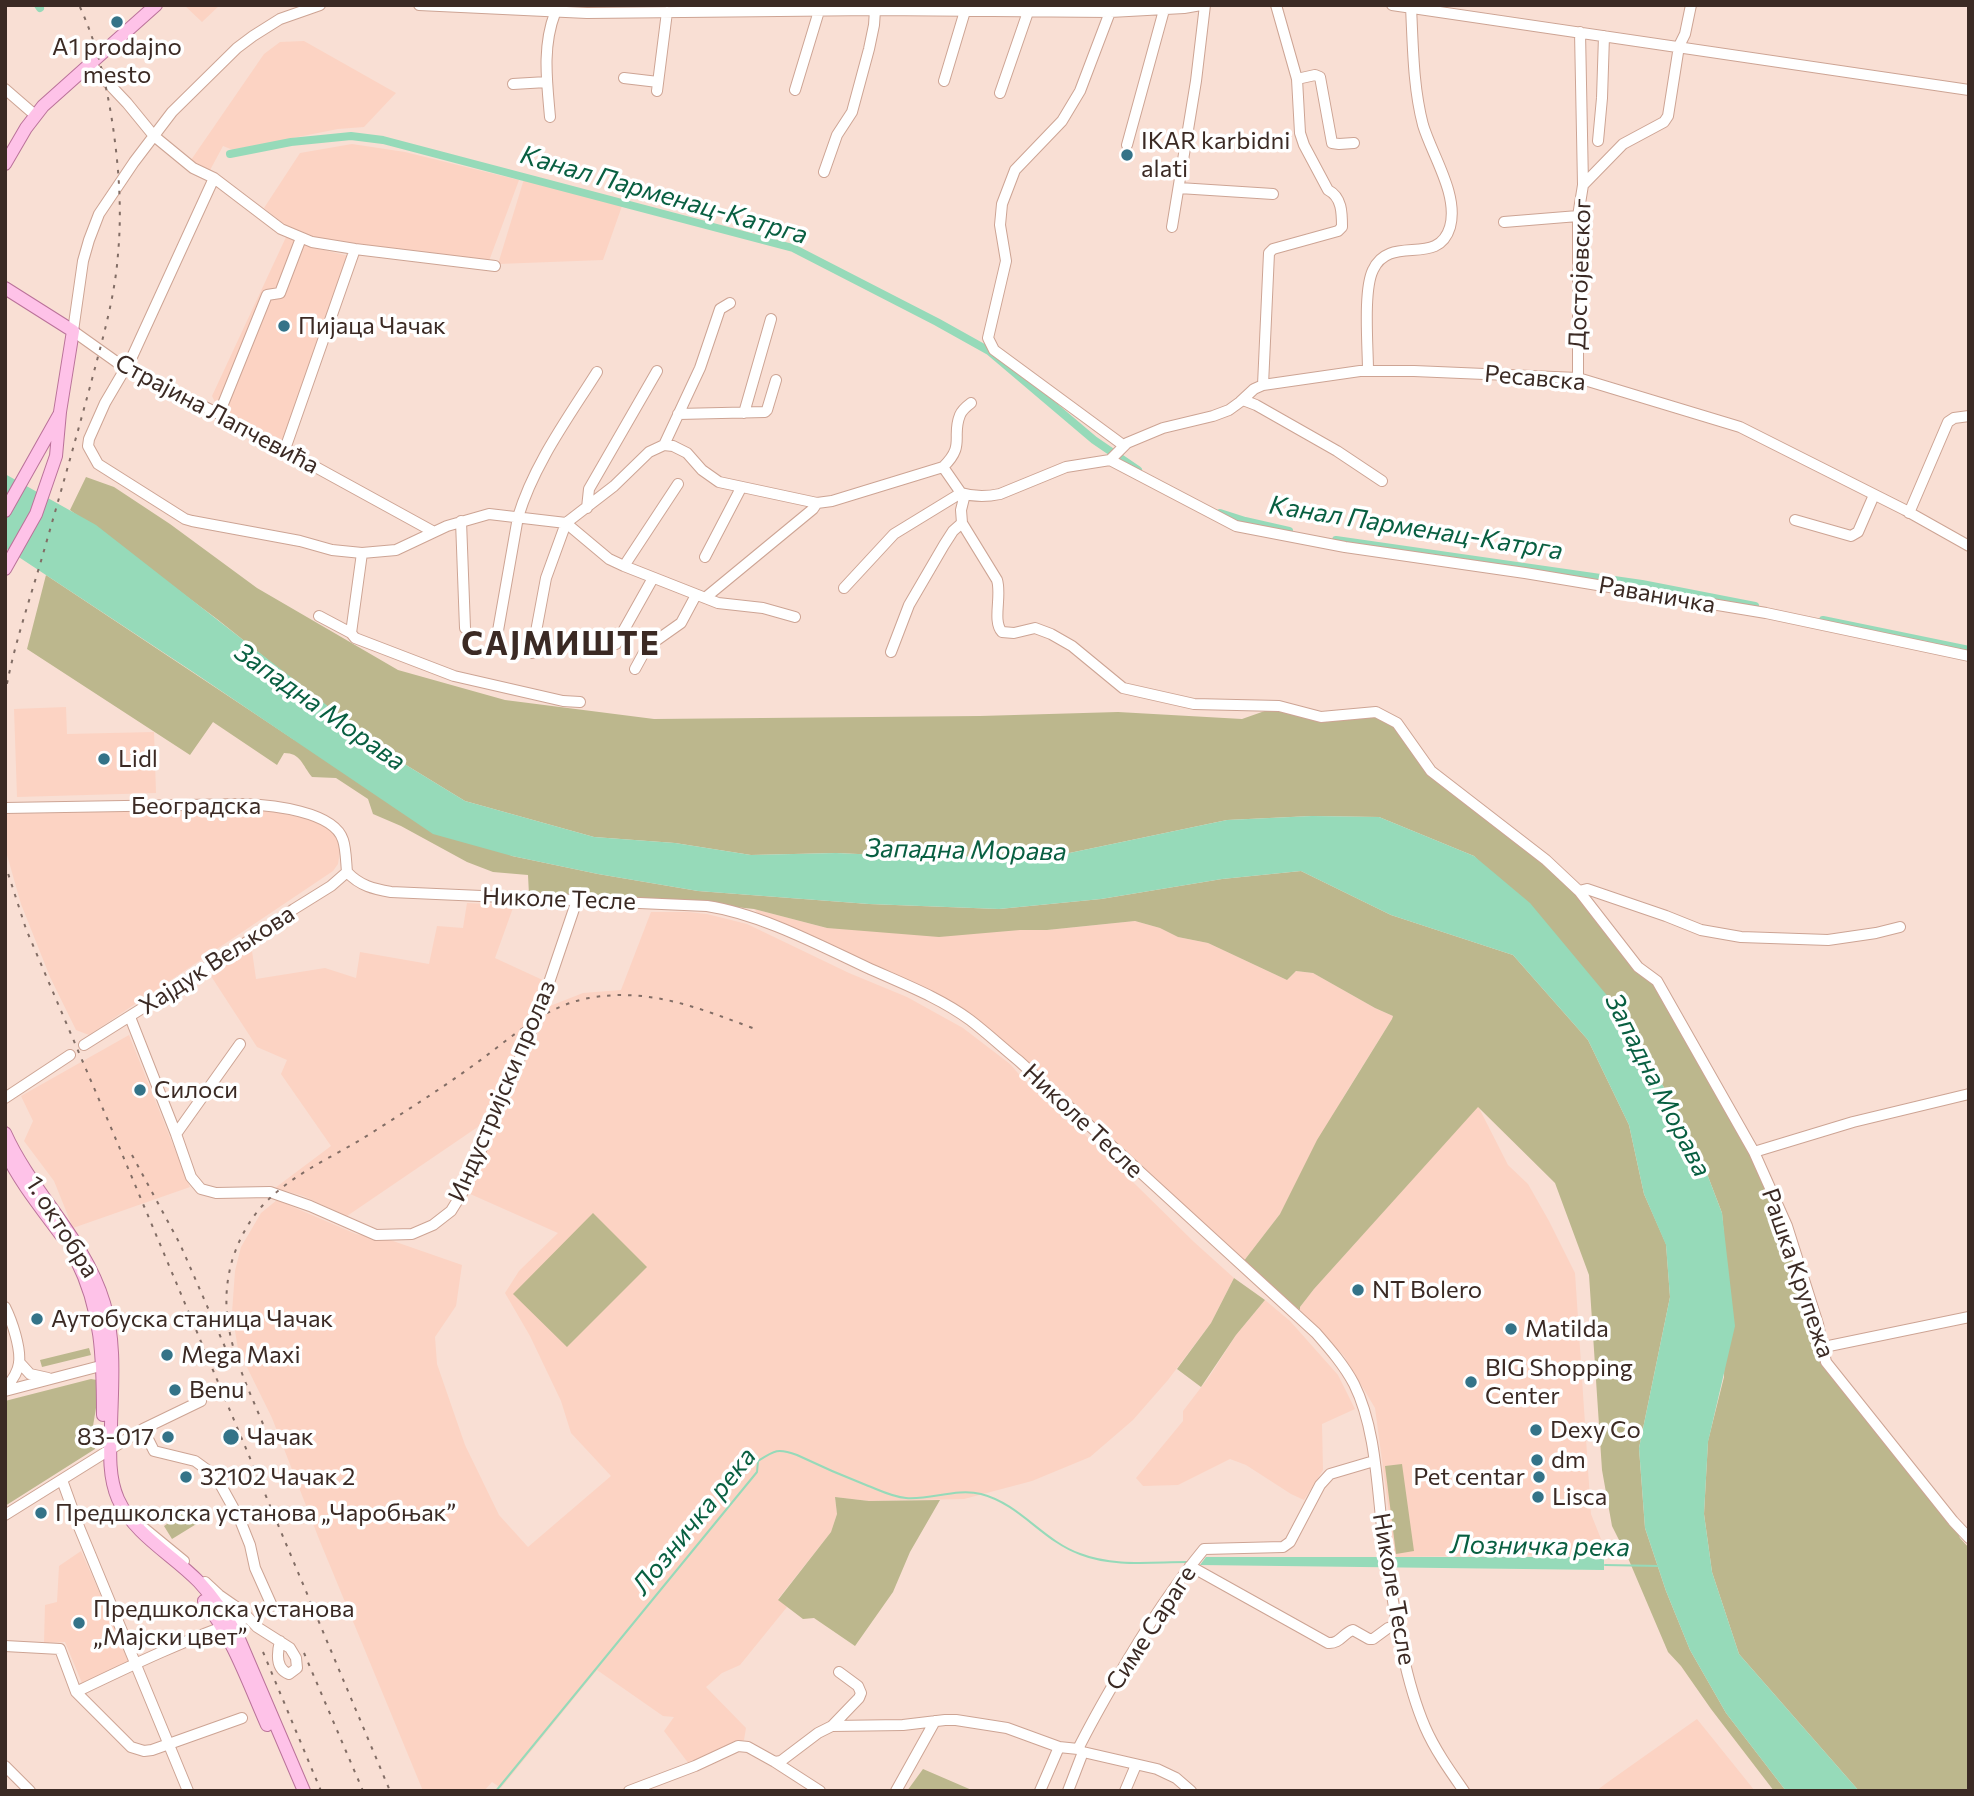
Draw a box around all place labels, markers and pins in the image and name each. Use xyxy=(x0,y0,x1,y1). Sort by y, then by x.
marker: A1 prodajno mesto xyxy=(109,14,125,30)
place label: A1 prodajno mesto xyxy=(52,33,182,89)
place label: IKAR karbidni alati xyxy=(1141,127,1290,183)
marker: IKAR karbidni alati xyxy=(1119,147,1135,163)
place label: Пијаца Чачак xyxy=(298,312,446,340)
marker: Пијаца Чачак xyxy=(276,318,292,334)
place label: Lidl xyxy=(118,745,158,773)
marker: Lidl xyxy=(96,751,112,767)
place label: Силоси xyxy=(154,1076,238,1104)
marker: Силоси xyxy=(132,1082,148,1098)
place label: NT Bolero xyxy=(1372,1276,1482,1304)
marker: NT Bolero xyxy=(1350,1282,1366,1298)
place label: Аутобуска станица Чачак xyxy=(51,1305,333,1333)
marker: Аутобуска станица Чачак xyxy=(29,1311,45,1327)
place label: Matilda xyxy=(1525,1315,1609,1343)
marker: Matilda xyxy=(1503,1321,1519,1337)
place label: Mega Maxi xyxy=(181,1341,301,1369)
marker: Mega Maxi xyxy=(159,1347,175,1363)
place label: BIG Shopping Center xyxy=(1485,1354,1633,1410)
marker: BIG Shopping Center xyxy=(1463,1374,1479,1390)
place label: Benu xyxy=(189,1376,244,1404)
marker: Benu xyxy=(167,1382,183,1398)
place label: Dexy Co xyxy=(1550,1416,1641,1444)
marker: Dexy Co xyxy=(1528,1422,1544,1438)
place label: 83-017 xyxy=(77,1423,154,1451)
place label: Чачак xyxy=(247,1423,314,1451)
marker: Чачак xyxy=(221,1427,241,1447)
marker: 83-017 xyxy=(160,1429,176,1445)
place label: dm xyxy=(1551,1446,1586,1474)
marker: dm xyxy=(1529,1452,1545,1468)
place label: 32102 Чачак 2 xyxy=(200,1463,355,1491)
place label: Pet centar xyxy=(1413,1463,1525,1491)
marker: 32102 Чачак 2 xyxy=(178,1469,194,1485)
marker: Pet centar xyxy=(1531,1469,1547,1485)
place label: Lisca xyxy=(1552,1483,1607,1511)
marker: Lisca xyxy=(1530,1489,1546,1505)
place label: Предшколска установа „Чаробњак” xyxy=(55,1499,456,1527)
marker: Предшколска установа „Чаробњак” xyxy=(33,1505,49,1521)
place label: Предшколска установа „Мајски цвет” xyxy=(93,1595,354,1651)
marker: Предшколска установа „Мајски цвет” xyxy=(71,1615,87,1631)

